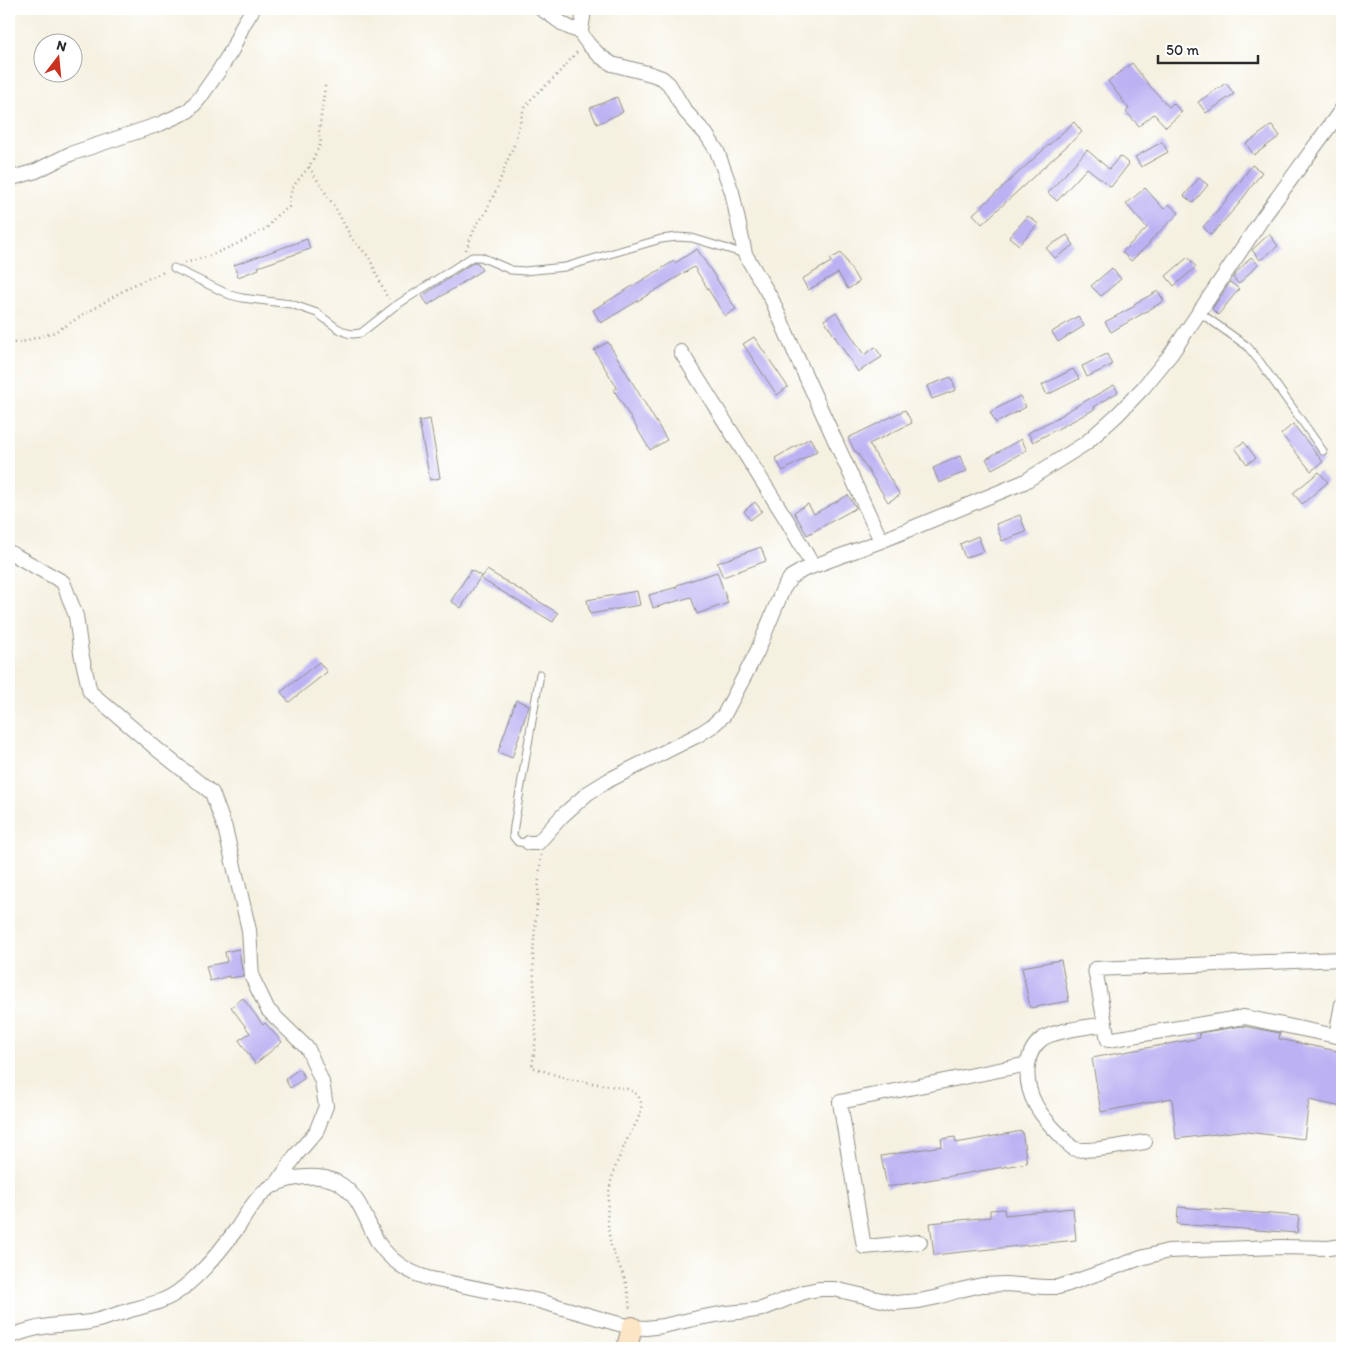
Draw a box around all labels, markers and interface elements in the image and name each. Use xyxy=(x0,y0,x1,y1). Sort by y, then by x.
north arrow xyxy=(32,32,82,82)
scale bar xyxy=(1158,32,1258,64)
text: N xyxy=(55,37,68,55)
text: 50 m xyxy=(1166,41,1199,59)

